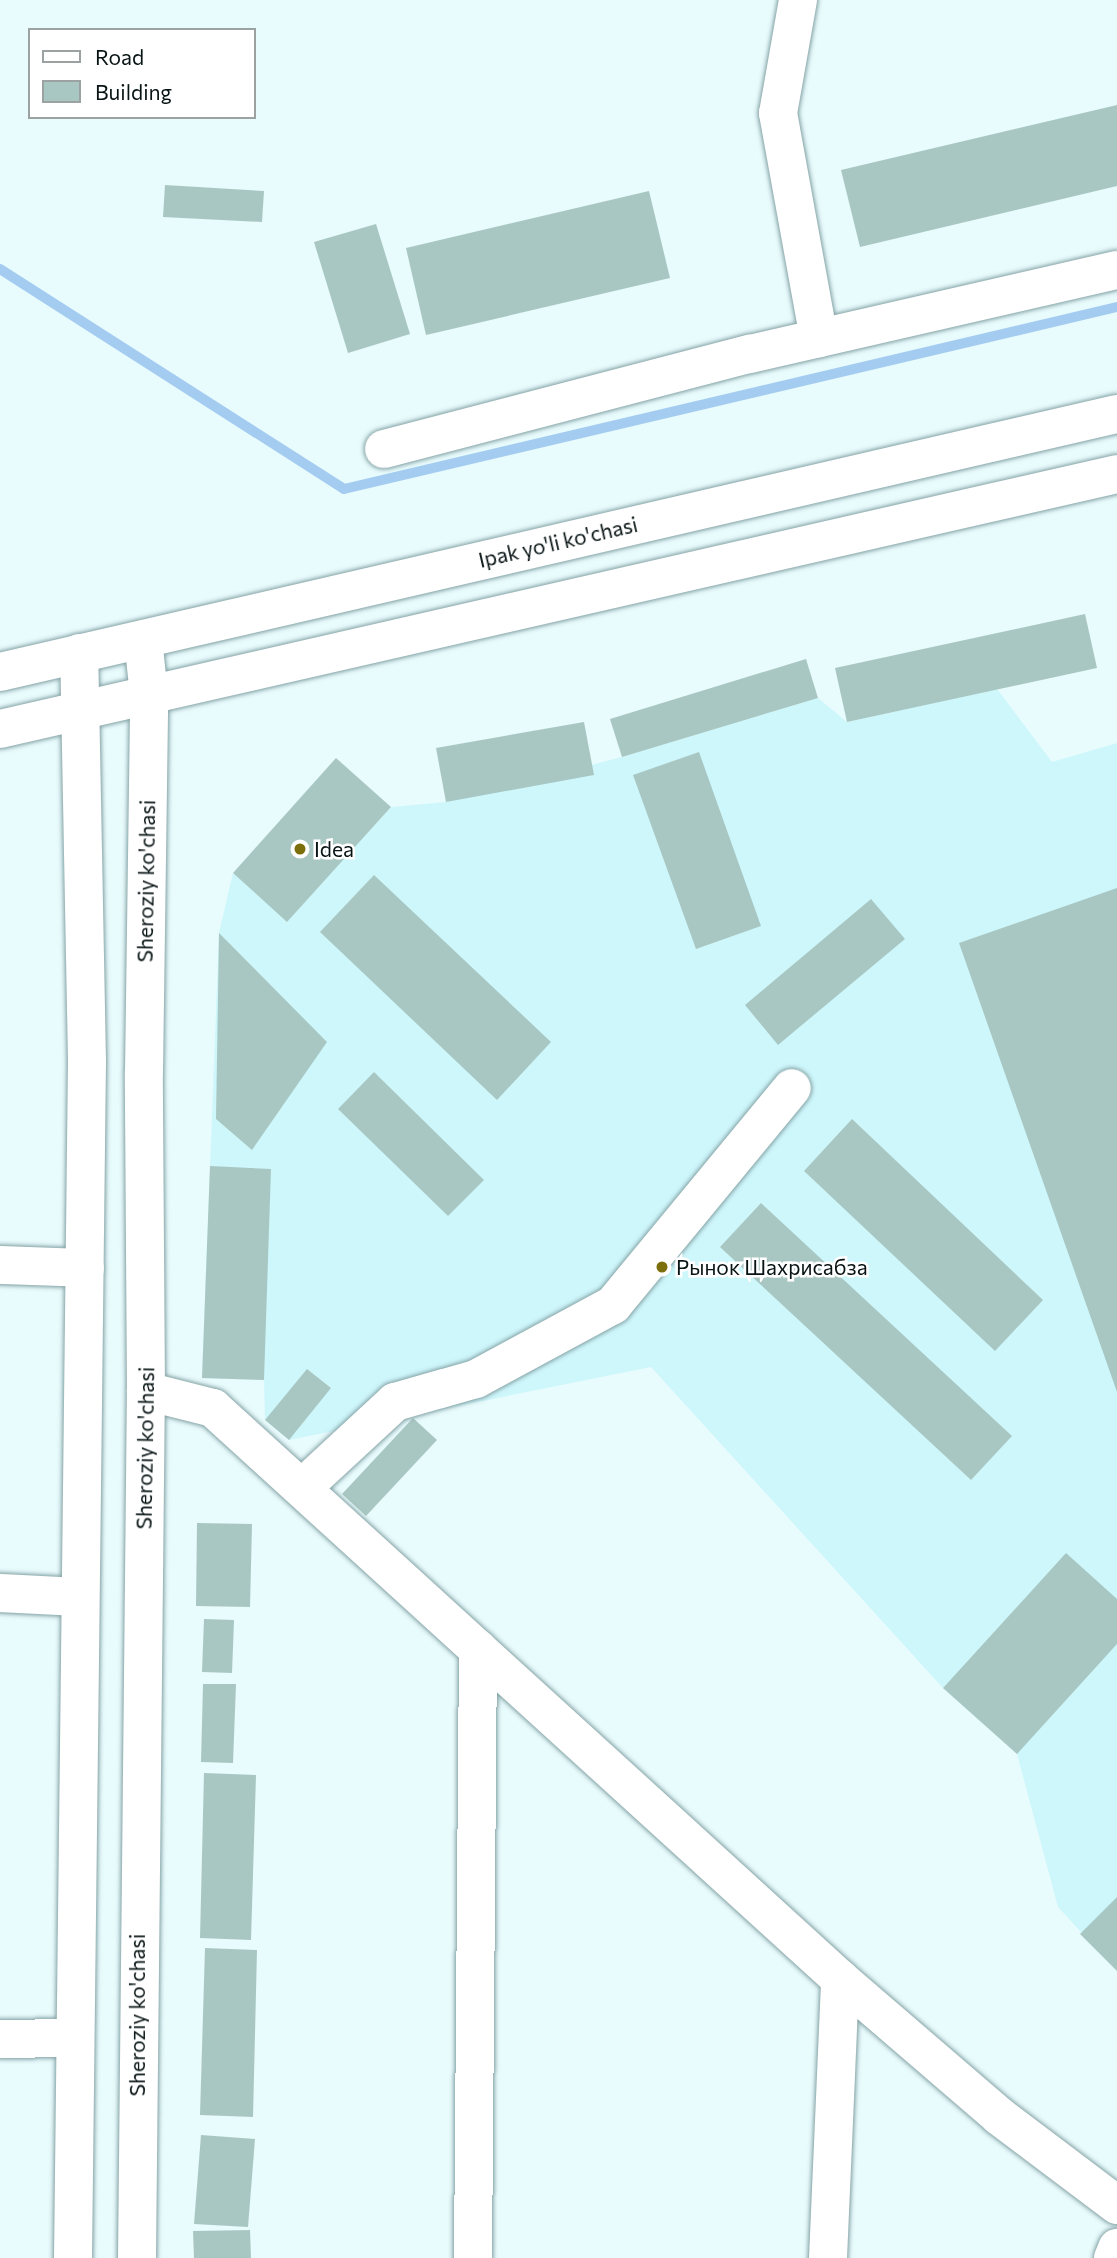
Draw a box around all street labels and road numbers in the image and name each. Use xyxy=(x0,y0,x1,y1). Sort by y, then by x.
street label: Ipak yo'li ko'chasi xyxy=(476,511,640,573)
street label: Sheroziy ko'chasi xyxy=(132,799,160,963)
street label: Sheroziy ko'chasi xyxy=(131,1366,159,1530)
street label: Sheroziy ko'chasi xyxy=(124,1934,150,2096)

